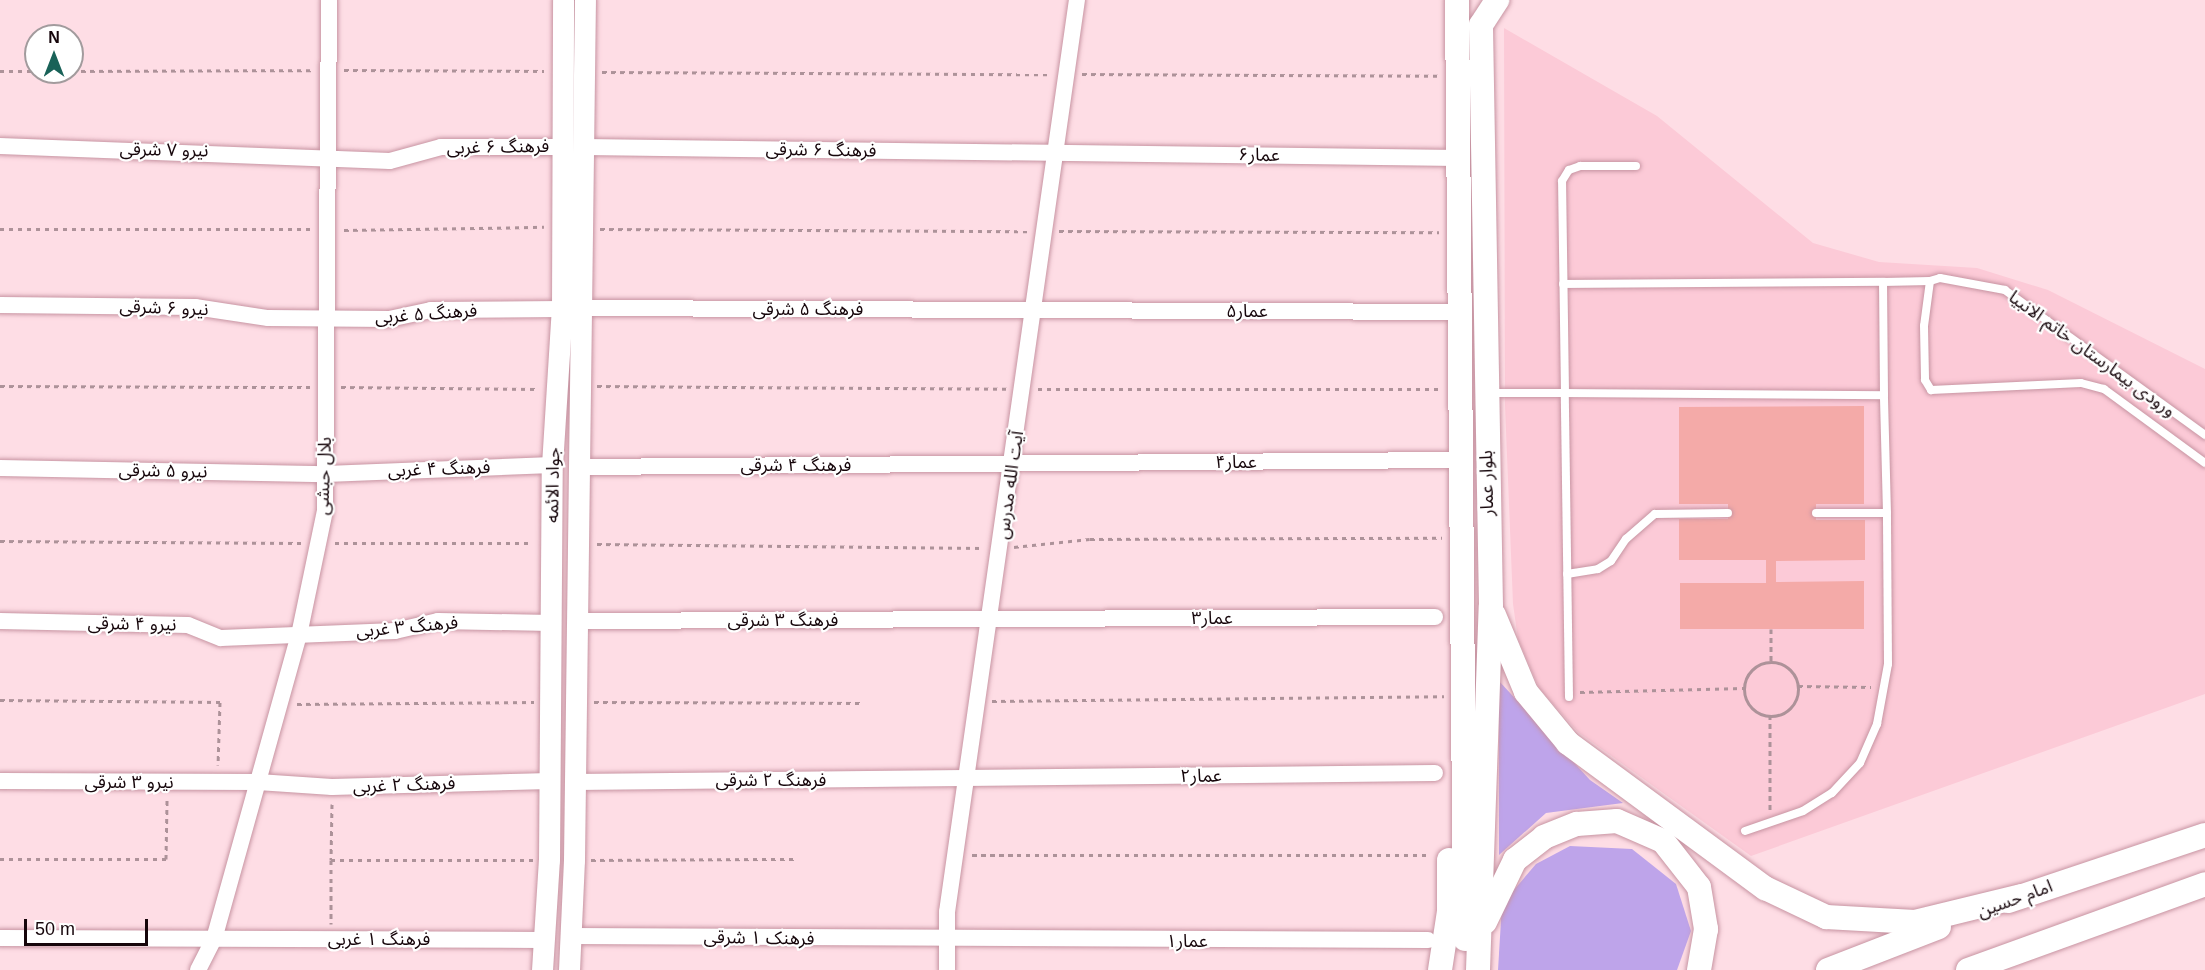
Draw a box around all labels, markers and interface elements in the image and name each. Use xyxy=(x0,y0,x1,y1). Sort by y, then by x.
north arrow xyxy=(24,24,84,84)
text: N xyxy=(48,29,60,46)
street label: فرهنگ ۶ غربی xyxy=(447,135,549,159)
street label: نیرو ۷ شرقی xyxy=(119,138,209,162)
street label: فرهنگ ۶ شرقی xyxy=(765,138,877,162)
street label: عمار۶ xyxy=(1238,144,1280,166)
street label: ورودی بیمارستان خاتم الانبیا xyxy=(2004,286,2180,422)
street label: نیرو ۶ شرقی xyxy=(119,296,209,320)
street label: فرهنگ ۵ شرقی xyxy=(753,298,863,320)
street label: فرهنگ ۵ غربی xyxy=(374,300,478,328)
street label: عمار۵ xyxy=(1226,300,1268,322)
street label: آیت الله مدرس xyxy=(992,429,1028,541)
street label: بلال حبشی xyxy=(312,436,336,516)
street label: جواد الائمه xyxy=(542,447,564,523)
street label: بلوار عمار xyxy=(1476,450,1498,516)
street label: عمار۴ xyxy=(1215,451,1257,473)
street label: فرهنگ ۴ شرقی xyxy=(741,454,851,476)
street label: فرهنگ ۴ غربی xyxy=(387,456,491,482)
street label: نیرو ۵ شرقی xyxy=(118,459,208,483)
street label: عمار۳ xyxy=(1191,607,1233,629)
street label: فرهنگ ۳ شرقی xyxy=(728,609,838,631)
street label: نیرو ۴ شرقی xyxy=(87,612,177,636)
street label: فرهنگ ۳ غربی xyxy=(355,612,459,642)
street label: عمار۲ xyxy=(1180,765,1222,787)
street label: فرهنگ ۲ شرقی xyxy=(716,769,826,791)
street label: نیرو ۳ شرقی xyxy=(84,771,174,793)
street label: فرهنگ ۲ غربی xyxy=(352,772,456,798)
street label: امام حسین xyxy=(1974,875,2056,923)
scale bar xyxy=(27,907,152,945)
text: 50 m xyxy=(35,919,75,939)
street label: فرهنک ۱ شرقی xyxy=(703,926,815,950)
street label: فرهنگ ۱ غربی xyxy=(328,928,430,950)
street label: عمار۱ xyxy=(1166,930,1208,952)

